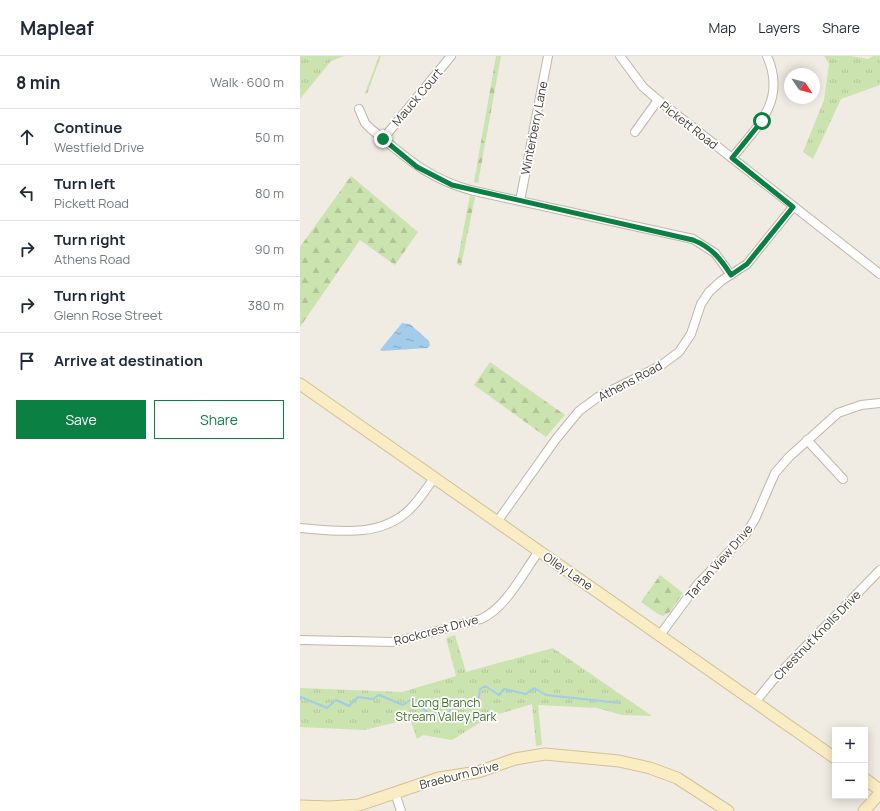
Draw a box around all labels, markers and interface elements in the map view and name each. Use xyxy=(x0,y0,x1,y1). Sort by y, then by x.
text: Mapleaf xyxy=(20,15,94,41)
text: Map xyxy=(708,18,736,37)
text: Layers xyxy=(758,18,800,37)
text: Share xyxy=(822,18,860,37)
street label: Mauck Court xyxy=(388,64,446,130)
north arrow xyxy=(784,68,820,104)
text: 8 min xyxy=(16,71,61,94)
text: Walk · 600 m xyxy=(210,73,284,91)
street label: Winterberry Lane xyxy=(517,80,551,176)
street label: Pickett Road xyxy=(656,97,722,153)
route start xyxy=(753,112,771,130)
text: Continue xyxy=(54,117,122,138)
icon: ahead xyxy=(16,126,38,148)
text: 50 m xyxy=(255,128,284,146)
route end xyxy=(374,130,392,148)
text: Westfield Drive xyxy=(54,138,144,156)
text: Turn left xyxy=(54,173,116,194)
icon: left xyxy=(16,182,38,204)
text: 80 m xyxy=(255,184,284,202)
text: Pickett Road xyxy=(54,194,129,212)
text: Turn right xyxy=(54,229,125,250)
icon: right xyxy=(16,238,38,260)
text: 90 m xyxy=(254,240,284,258)
text: Athens Road xyxy=(54,250,130,268)
text: Turn right xyxy=(54,285,125,306)
icon: right xyxy=(16,294,38,316)
text: 380 m xyxy=(248,296,284,314)
text: Glenn Rose Street xyxy=(54,306,163,324)
icon: arrive xyxy=(16,350,38,372)
text: Arrive at destination xyxy=(54,350,203,371)
street label: Athens Road xyxy=(595,357,665,405)
button: Save xyxy=(16,400,146,439)
button: Share xyxy=(154,400,284,439)
street label: Tartan View Drive xyxy=(682,521,756,603)
street label: Olley Lane xyxy=(540,548,596,594)
street label: Chestnut Knolls Drive xyxy=(770,586,864,684)
street label: Rockcrest Drive xyxy=(392,611,480,649)
park label: Long Branch Stream Valley Park xyxy=(395,694,498,725)
map controls xyxy=(832,727,868,799)
button: + xyxy=(832,727,868,763)
street label: Braeburn Drive xyxy=(418,757,500,793)
button: − xyxy=(832,763,868,799)

